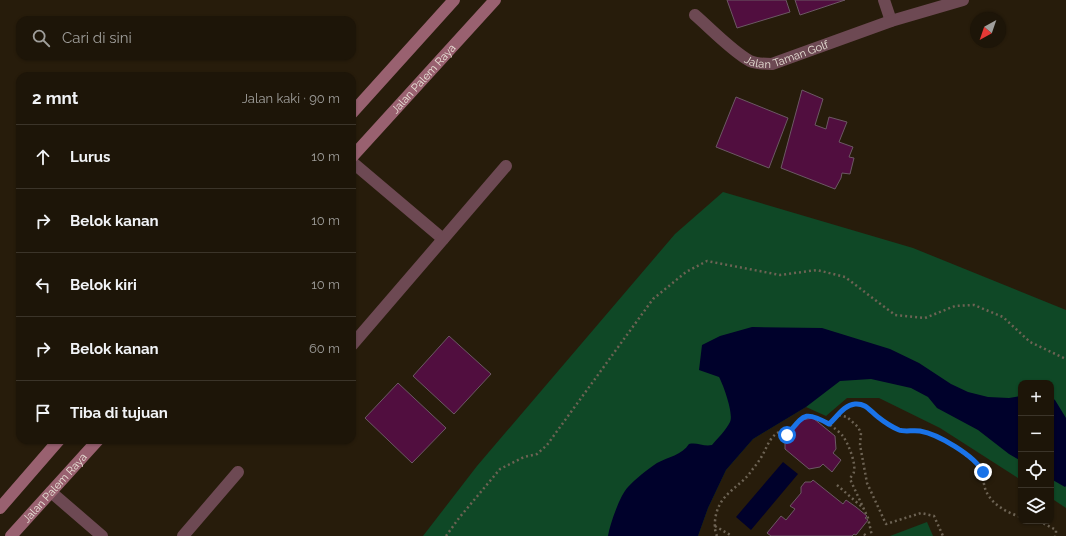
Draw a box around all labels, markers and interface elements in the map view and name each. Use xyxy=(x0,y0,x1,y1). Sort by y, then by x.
north arrow xyxy=(970,12,1006,48)
search box xyxy=(16,16,356,60)
icon: search xyxy=(30,27,52,49)
text: Cari di sini xyxy=(62,29,132,47)
street label: Jalan Taman Golf xyxy=(742,38,831,71)
street label: Jalan Palem Raya xyxy=(389,42,459,116)
text: 2 mnt xyxy=(32,88,78,108)
text: Jalan kaki · 90 m xyxy=(242,91,340,106)
icon: ahead xyxy=(32,146,54,168)
text: Lurus xyxy=(70,148,111,166)
text: 10 m xyxy=(311,149,340,164)
icon: right xyxy=(32,210,54,232)
text: Belok kanan xyxy=(70,212,159,230)
text: 10 m xyxy=(311,213,340,228)
icon: left xyxy=(32,274,54,296)
text: Belok kiri xyxy=(70,276,137,294)
text: 10 m xyxy=(311,277,340,292)
icon: right xyxy=(32,338,54,360)
text: Belok kanan xyxy=(70,340,159,358)
text: 60 m xyxy=(309,341,340,356)
map controls xyxy=(1018,380,1054,524)
button: + xyxy=(1018,380,1054,416)
icon: arrive xyxy=(32,402,54,424)
text: Tiba di tujuan xyxy=(70,404,168,422)
button: − xyxy=(1018,416,1054,452)
route start xyxy=(778,426,796,444)
street label: Jalan Palem Raya xyxy=(20,451,90,526)
button: locate xyxy=(1018,452,1054,488)
route end xyxy=(974,463,992,481)
button: layers xyxy=(1018,488,1054,524)

